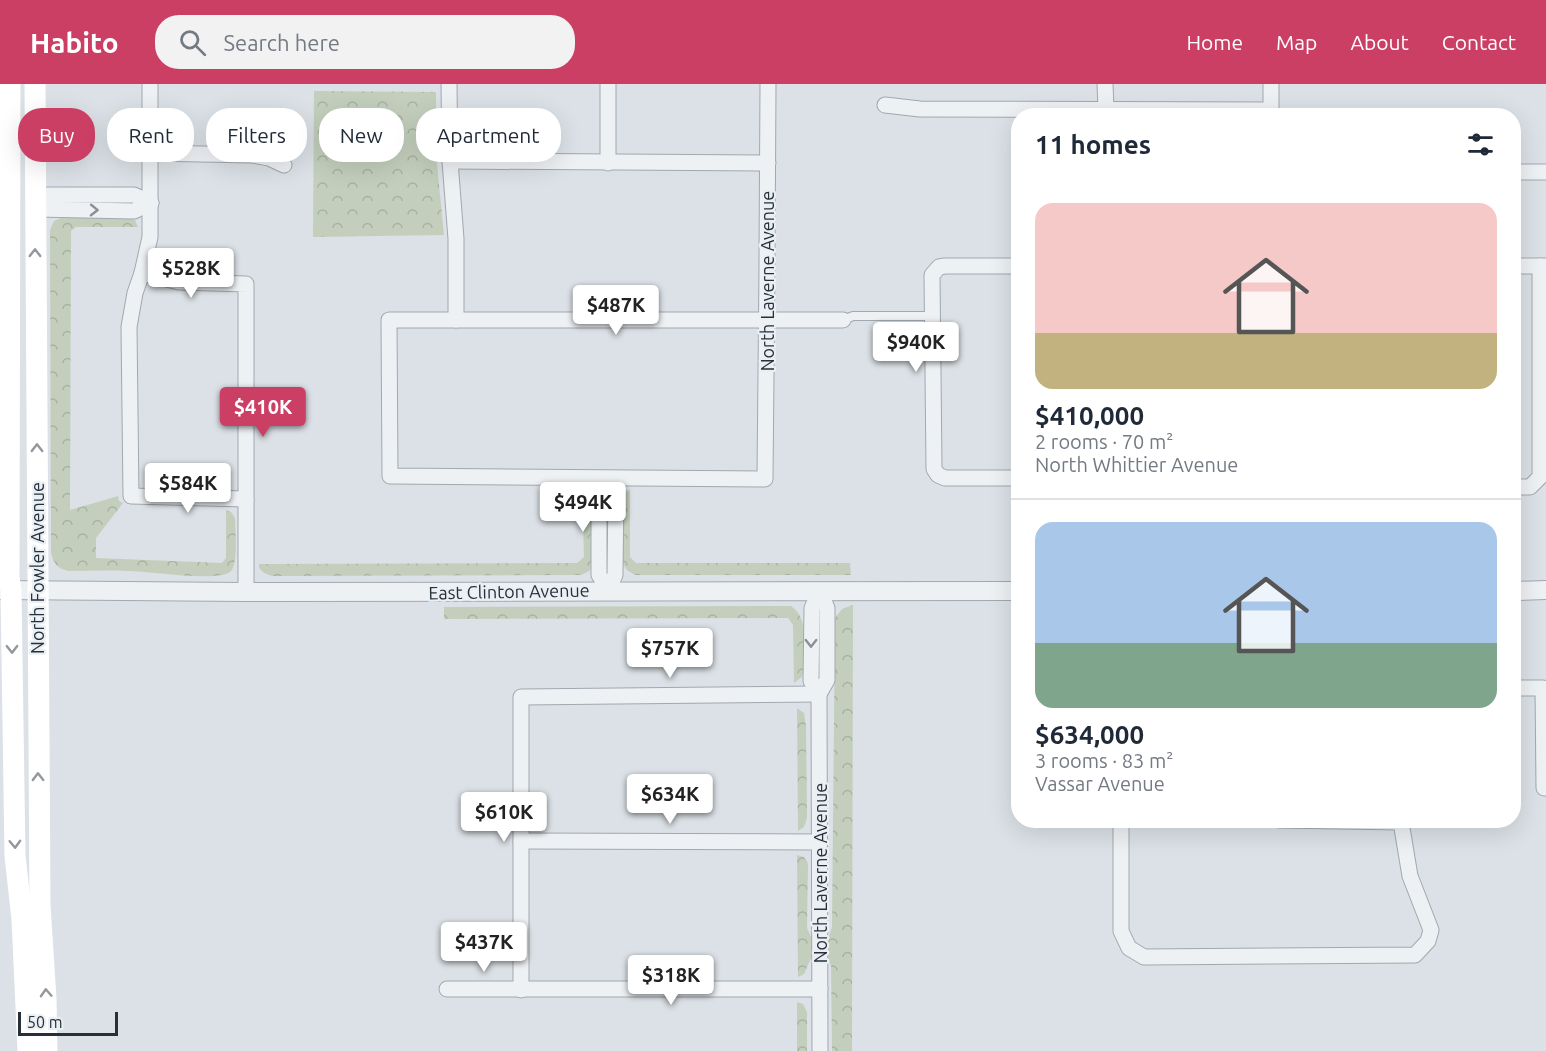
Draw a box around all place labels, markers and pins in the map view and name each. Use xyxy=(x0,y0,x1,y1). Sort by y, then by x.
pin: $528K xyxy=(149,248,233,299)
pin: $487K xyxy=(574,285,658,336)
pin: $940K xyxy=(874,322,958,373)
pin: $410K xyxy=(221,387,305,438)
pin: $584K xyxy=(146,463,230,514)
pin: $494K xyxy=(541,482,625,533)
pin: $757K xyxy=(628,628,712,679)
pin: $634K xyxy=(628,774,712,825)
pin: $610K xyxy=(462,792,546,843)
pin: $437K xyxy=(442,922,526,973)
pin: $318K xyxy=(629,955,713,1006)

